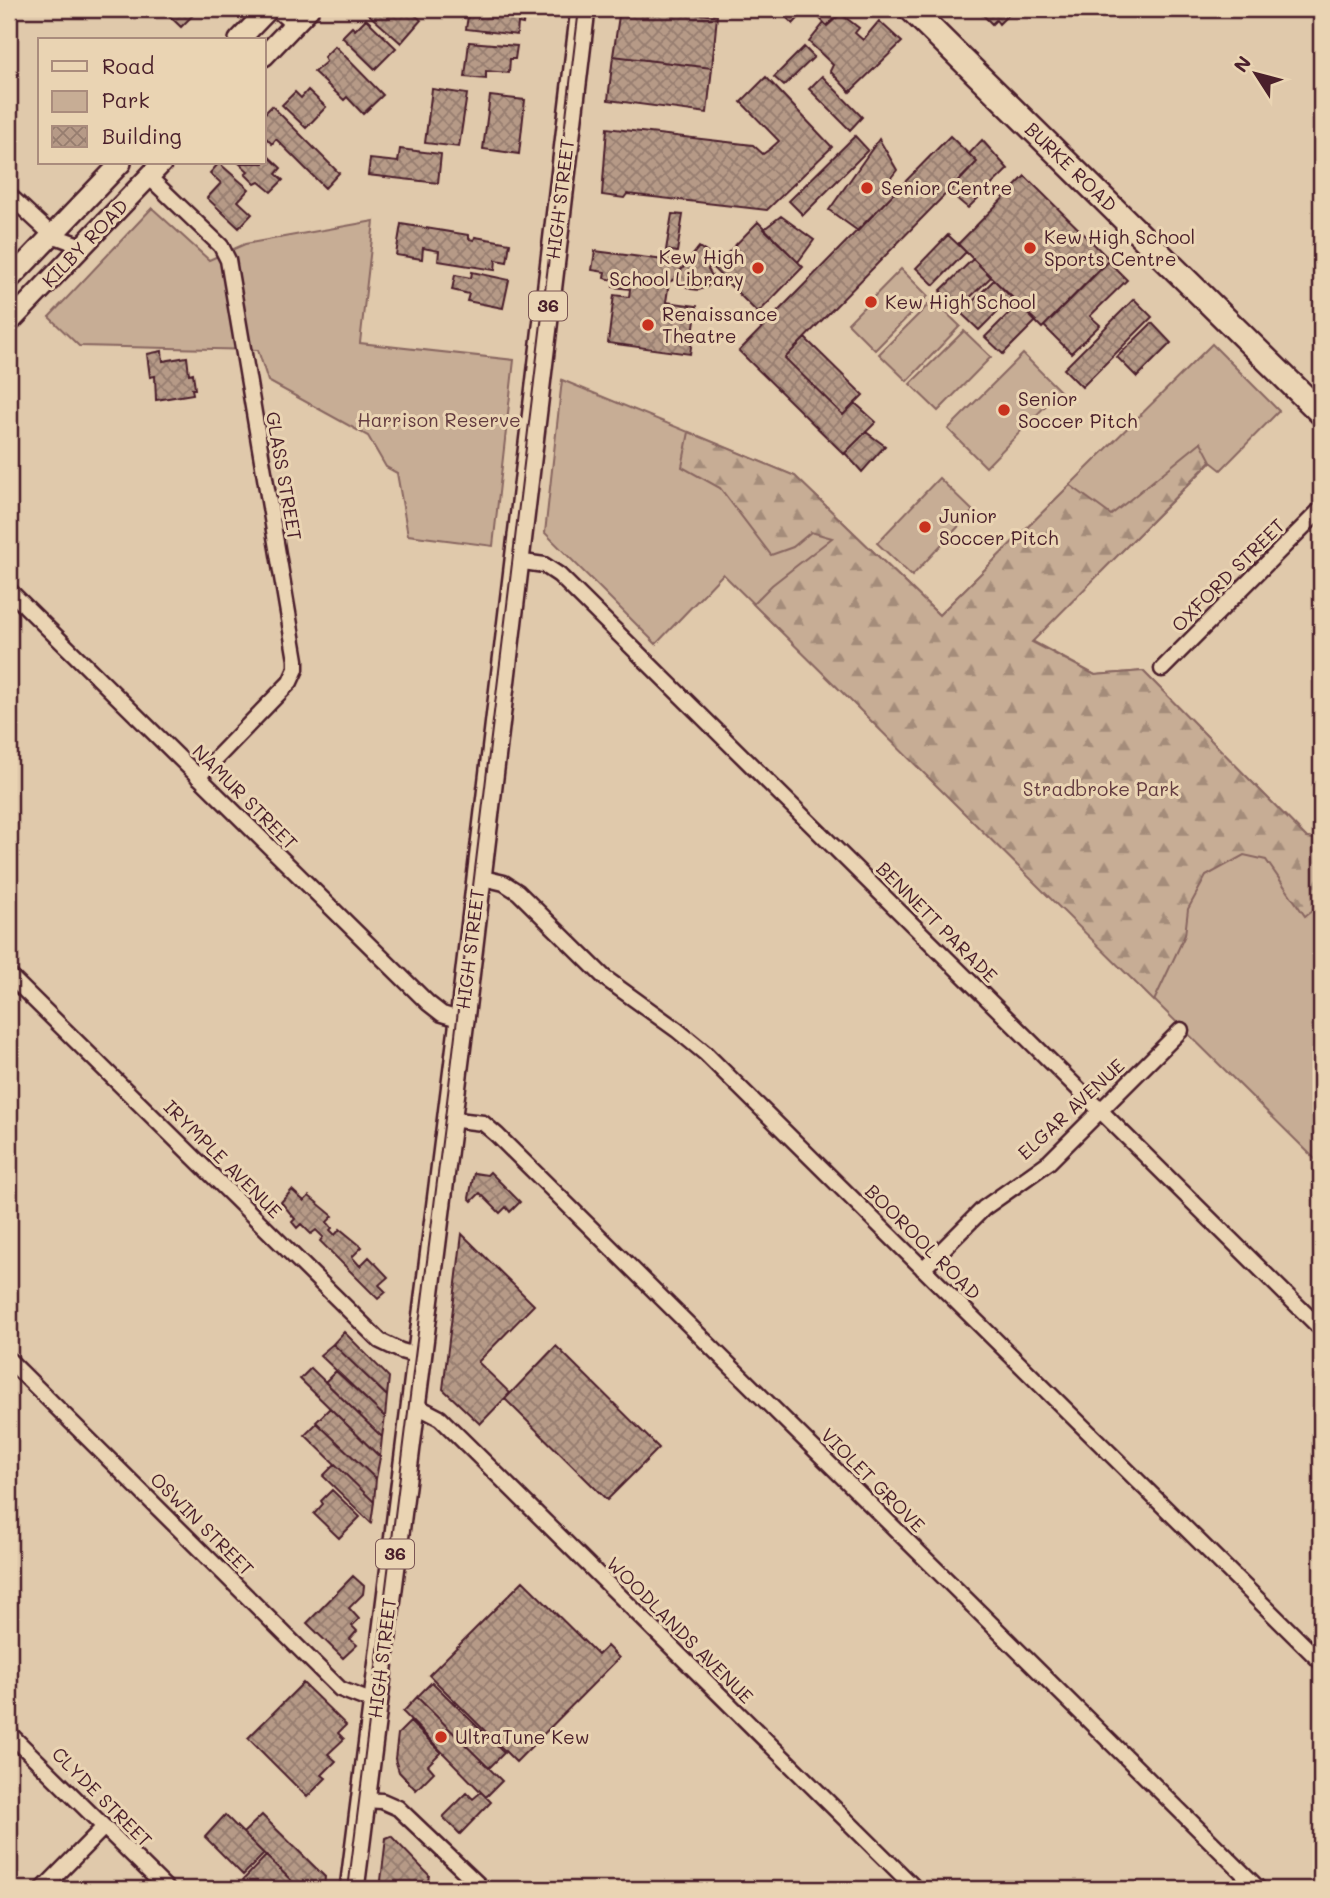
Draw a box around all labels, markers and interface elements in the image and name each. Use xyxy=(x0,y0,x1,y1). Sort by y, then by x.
legend xyxy=(38,38,266,164)
north arrow xyxy=(1222,38,1292,108)
text: N xyxy=(1227,51,1256,77)
text: Road xyxy=(102,52,154,79)
text: Park xyxy=(102,86,150,113)
street label: BURKE ROAD xyxy=(1020,116,1123,217)
text: Building xyxy=(102,122,182,149)
street label: HIGH STREET xyxy=(540,137,579,261)
place label: Senior Centre xyxy=(881,175,1012,200)
marker: Senior Centre xyxy=(859,180,875,196)
street label: KILBY ROAD xyxy=(36,193,133,292)
place label: Kew High School Sports Centre xyxy=(1044,224,1195,271)
marker: Kew High School Sports Centre xyxy=(1022,240,1038,256)
place label: Kew High School Library xyxy=(609,244,744,291)
marker: Kew High School Library xyxy=(750,260,766,276)
place label: Kew High School xyxy=(885,289,1036,314)
road number: 36 xyxy=(529,292,567,320)
marker: Kew High School xyxy=(863,294,879,310)
place label: Renaissance Theatre xyxy=(662,301,778,348)
marker: Renaissance Theatre xyxy=(640,317,656,333)
place label: Senior Soccer Pitch xyxy=(1018,386,1137,433)
marker: Senior Soccer Pitch xyxy=(996,402,1012,418)
park label: Harrison Reserve xyxy=(357,407,521,432)
street label: GLASS STREET xyxy=(261,409,308,542)
place label: Junior Soccer Pitch xyxy=(939,503,1058,550)
street label: OXFORD STREET xyxy=(1166,513,1290,637)
marker: Junior Soccer Pitch xyxy=(917,519,933,535)
street label: NAMUR STREET xyxy=(187,739,303,855)
park label: Stradbroke Park xyxy=(1023,776,1179,801)
street label: BENNETT PARADE xyxy=(871,856,1003,988)
street label: HIGH STREET xyxy=(450,887,489,1011)
street label: ELGAR AVENUE xyxy=(1012,1053,1129,1165)
street label: IRYMPLE AVENUE xyxy=(159,1094,288,1223)
street label: BOOROOL ROAD xyxy=(860,1178,987,1305)
street label: VIOLET GROVE xyxy=(816,1422,931,1537)
street label: OSWIN STREET xyxy=(145,1466,260,1581)
road number: 36 xyxy=(376,1540,414,1568)
street label: WOODLANDS AVENUE xyxy=(602,1551,759,1709)
street label: HIGH STREET xyxy=(362,1596,401,1720)
place label: UltraTune Kew xyxy=(455,1724,590,1749)
marker: UltraTune Kew xyxy=(433,1729,449,1745)
street label: CLYDE STREET xyxy=(47,1741,158,1852)

